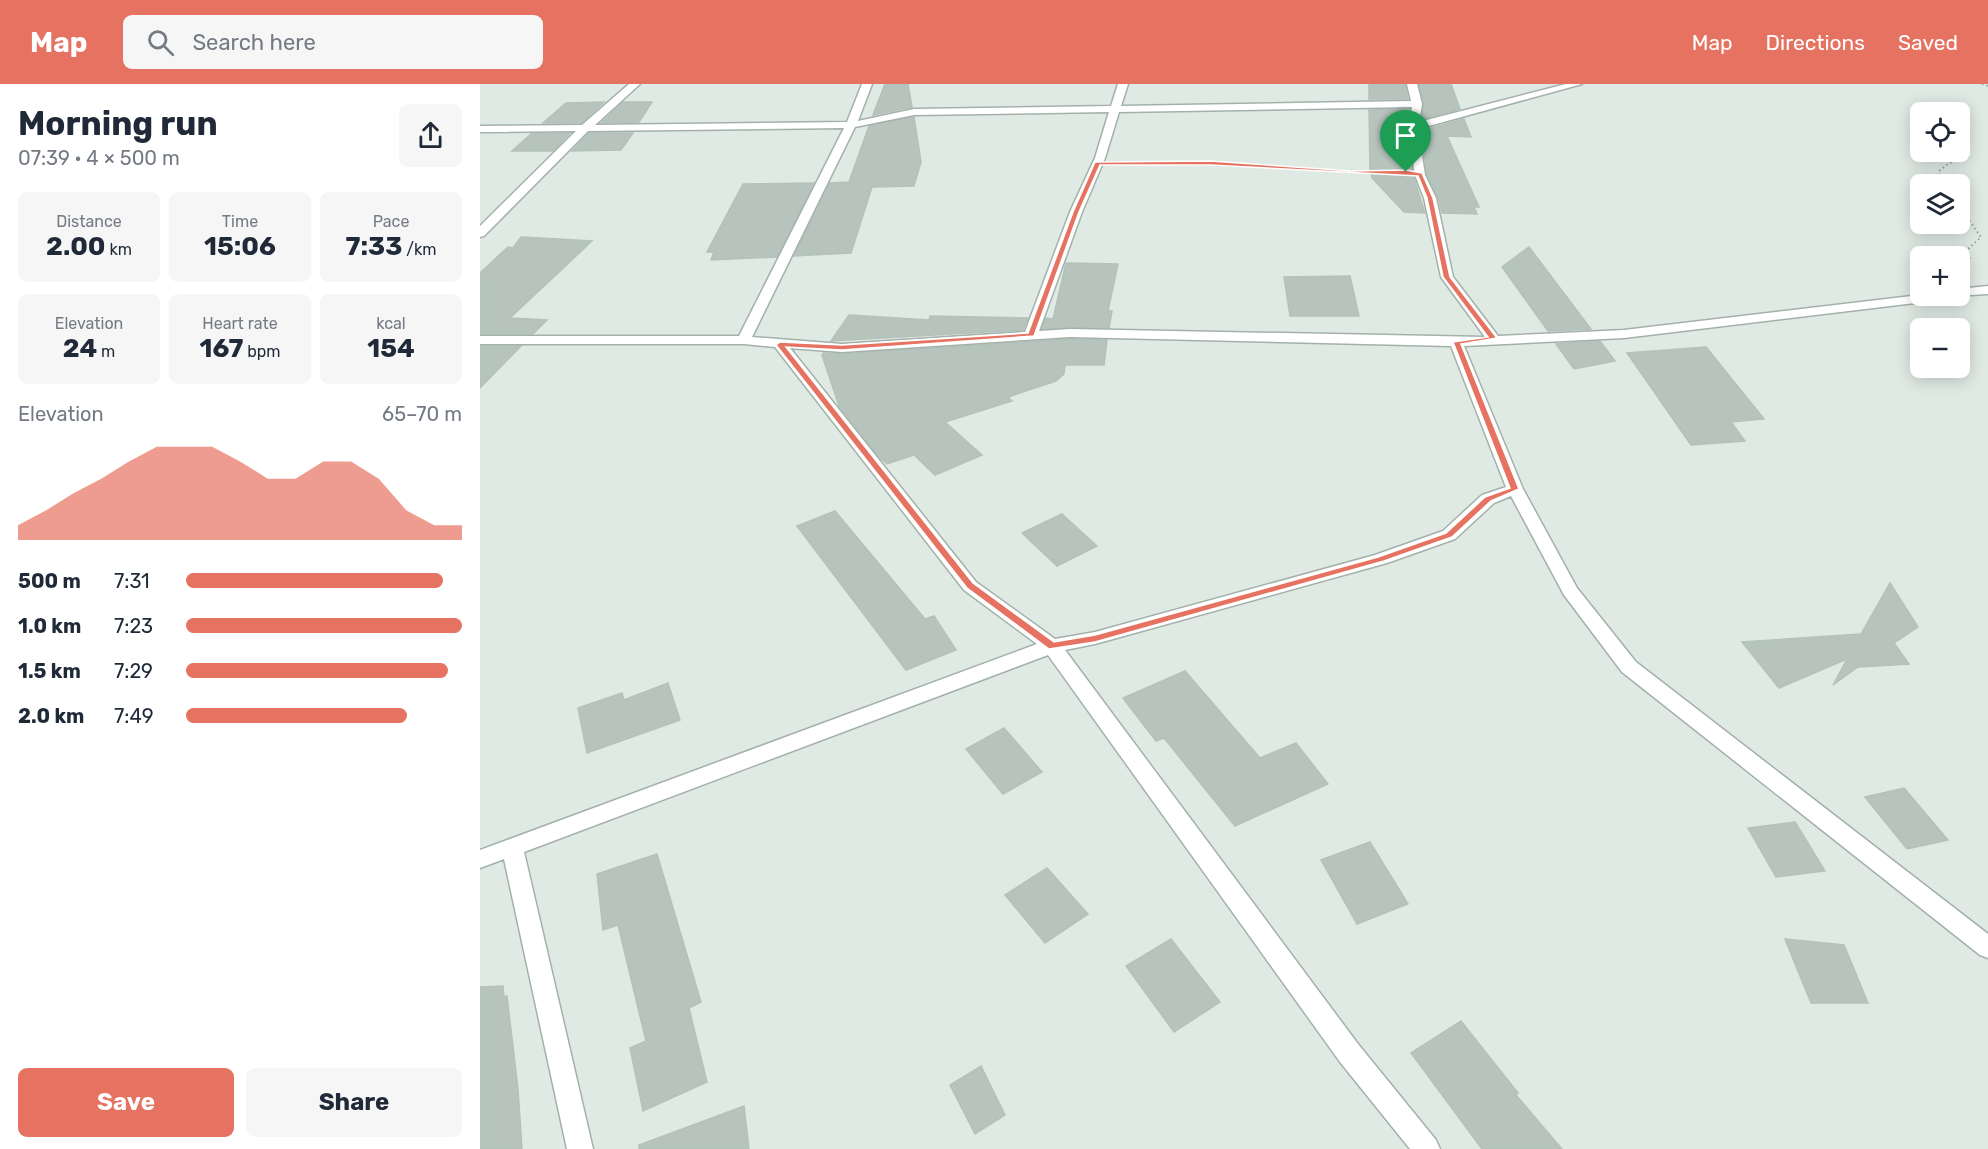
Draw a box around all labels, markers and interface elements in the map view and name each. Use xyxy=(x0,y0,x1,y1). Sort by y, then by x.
search box xyxy=(123,15,543,69)
text: Map xyxy=(30,26,87,59)
icon: search xyxy=(144,26,177,59)
text: Search here xyxy=(192,29,316,56)
text: Map xyxy=(1692,30,1733,55)
text: Directions xyxy=(1766,30,1865,55)
text: Saved xyxy=(1898,30,1958,55)
map controls xyxy=(1910,102,1970,378)
button: locate xyxy=(1910,102,1970,162)
text: Morning run xyxy=(18,104,218,143)
button: share xyxy=(399,104,462,167)
pin xyxy=(1380,110,1431,172)
icon: arrive xyxy=(1389,119,1422,152)
text: 07:39 · 4 × 500 m xyxy=(18,146,180,170)
button: layers xyxy=(1910,174,1970,234)
text: Distance xyxy=(56,212,122,231)
text: Time xyxy=(222,212,258,231)
text: Pace xyxy=(373,212,409,231)
text: 2.00 xyxy=(46,231,106,262)
text: 15:06 xyxy=(204,231,276,262)
text: 7:33 xyxy=(346,231,402,262)
text: km xyxy=(106,240,132,259)
text: /km xyxy=(402,240,436,259)
button: + xyxy=(1910,246,1970,306)
text: Elevation xyxy=(55,314,123,333)
text: Heart rate xyxy=(202,314,278,333)
text: kcal xyxy=(376,314,406,333)
button: − xyxy=(1910,318,1970,378)
text: 24 xyxy=(63,333,97,364)
text: 167 xyxy=(199,333,243,364)
text: 154 xyxy=(367,333,415,364)
text: m xyxy=(97,342,115,361)
text: bpm xyxy=(243,342,281,361)
text: Elevation xyxy=(18,402,104,426)
text: 65–70 m xyxy=(382,402,462,426)
text: 500 m xyxy=(18,569,81,593)
text: 7:31 xyxy=(114,569,150,593)
text: 1.0 km xyxy=(18,614,81,638)
text: 7:23 xyxy=(114,614,153,638)
text: 1.5 km xyxy=(18,659,81,683)
text: 7:29 xyxy=(114,659,153,683)
text: 2.0 km xyxy=(18,704,84,728)
text: 7:49 xyxy=(114,704,154,728)
button: Save xyxy=(18,1068,234,1137)
button: Share xyxy=(246,1068,462,1137)

